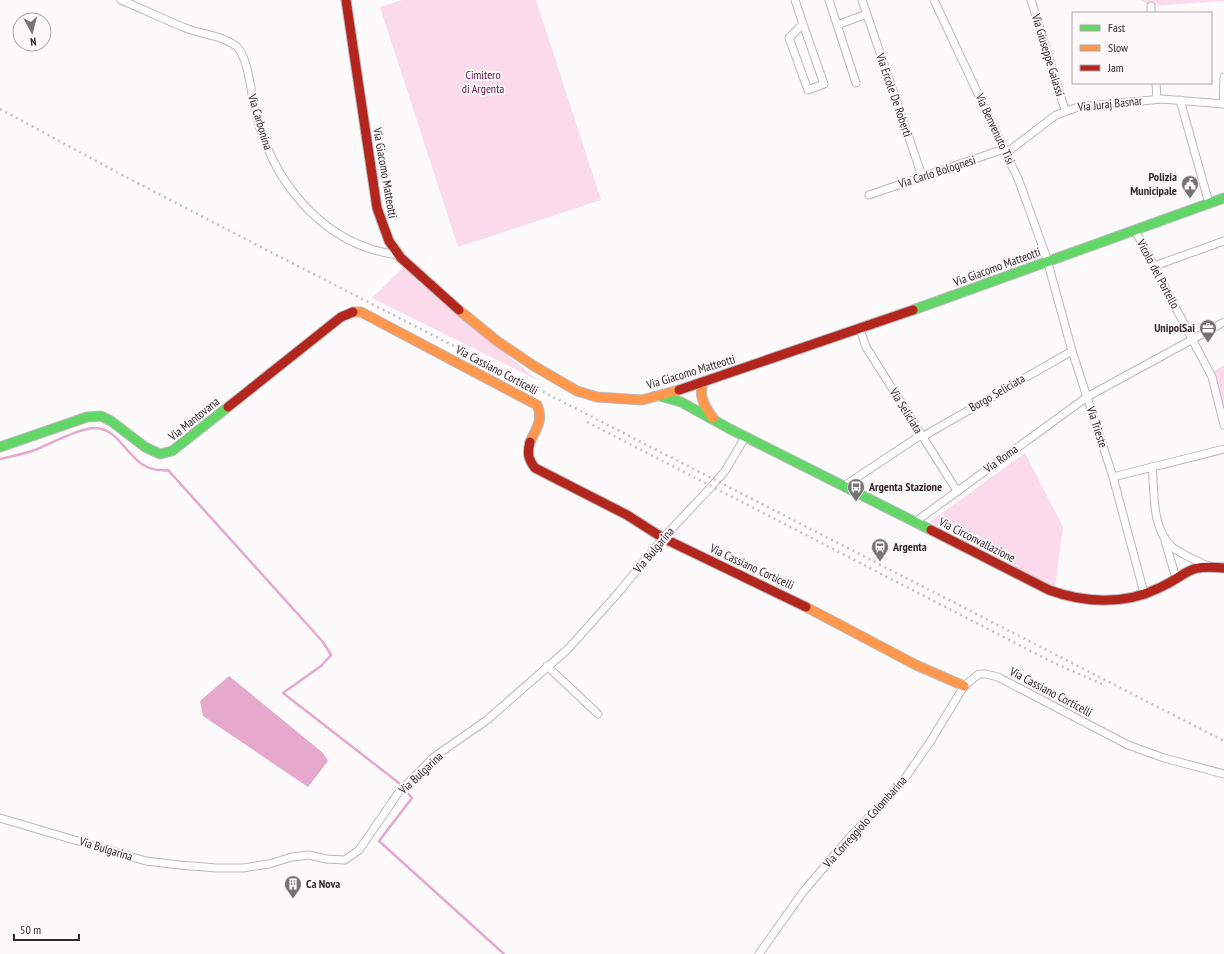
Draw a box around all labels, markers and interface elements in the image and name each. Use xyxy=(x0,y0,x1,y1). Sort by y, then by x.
street label: Via Giuseppe Galassi xyxy=(1029,11,1068,98)
north arrow xyxy=(12,12,52,52)
legend xyxy=(1072,12,1212,84)
text: Fast xyxy=(1108,20,1126,35)
text: N xyxy=(29,35,37,49)
text: Slow xyxy=(1108,40,1129,55)
street label: Via Ercole De Roberti xyxy=(873,50,916,139)
text: Jam xyxy=(1107,60,1124,75)
park label: Cimitero di Argenta xyxy=(462,67,504,96)
street label: Via Benvenuto Tisi xyxy=(972,90,1018,167)
street label: Via Carbonina xyxy=(245,91,276,152)
street label: Via Juraj Basnar xyxy=(1076,93,1144,114)
street label: Via Giacomo Matteotti xyxy=(370,125,401,219)
street label: Via Carlo Bolognesi xyxy=(895,152,977,191)
place label: Polizia Municipale xyxy=(1130,169,1177,198)
public building icon: Polizia Municipale xyxy=(1180,174,1200,199)
street label: Vicolo del Portello xyxy=(1133,236,1183,311)
street label: Via Giacomo Matteotti xyxy=(950,244,1043,290)
office icon: UnipolSai xyxy=(1198,318,1218,343)
place label: UnipolSai xyxy=(1154,320,1195,335)
street label: Via Cassiano Corticelli xyxy=(453,341,541,398)
street label: Via Giacomo Matteotti xyxy=(644,351,737,392)
street label: Borgo Seliciata xyxy=(966,370,1028,415)
street label: Via Seliciata xyxy=(886,384,926,436)
street label: Via Mantovana xyxy=(164,393,222,444)
street label: Via Trieste xyxy=(1083,403,1111,449)
street label: Via Roma xyxy=(980,441,1021,477)
bus stop icon: Argenta Stazione xyxy=(846,477,866,502)
place label: Argenta Stazione xyxy=(868,479,942,494)
street label: Via Circonvallazione xyxy=(936,513,1018,565)
street label: Via Bulgarina xyxy=(630,524,677,576)
station icon: Argenta xyxy=(870,537,890,562)
place label: Argenta xyxy=(892,539,927,554)
street label: Via Cassiano Corticelli xyxy=(707,540,797,593)
street label: Via Cassiano Corticelli xyxy=(1007,663,1095,720)
street label: Via Bulgarina xyxy=(395,748,446,798)
street label: Via Correggiolo Colombarina xyxy=(819,773,910,871)
street label: Via Bulgarina xyxy=(77,833,135,864)
building icon: Ca Nova xyxy=(283,874,303,899)
place label: Ca Nova xyxy=(306,876,340,891)
scale bar xyxy=(14,916,79,942)
text: 50 m xyxy=(20,922,41,937)

